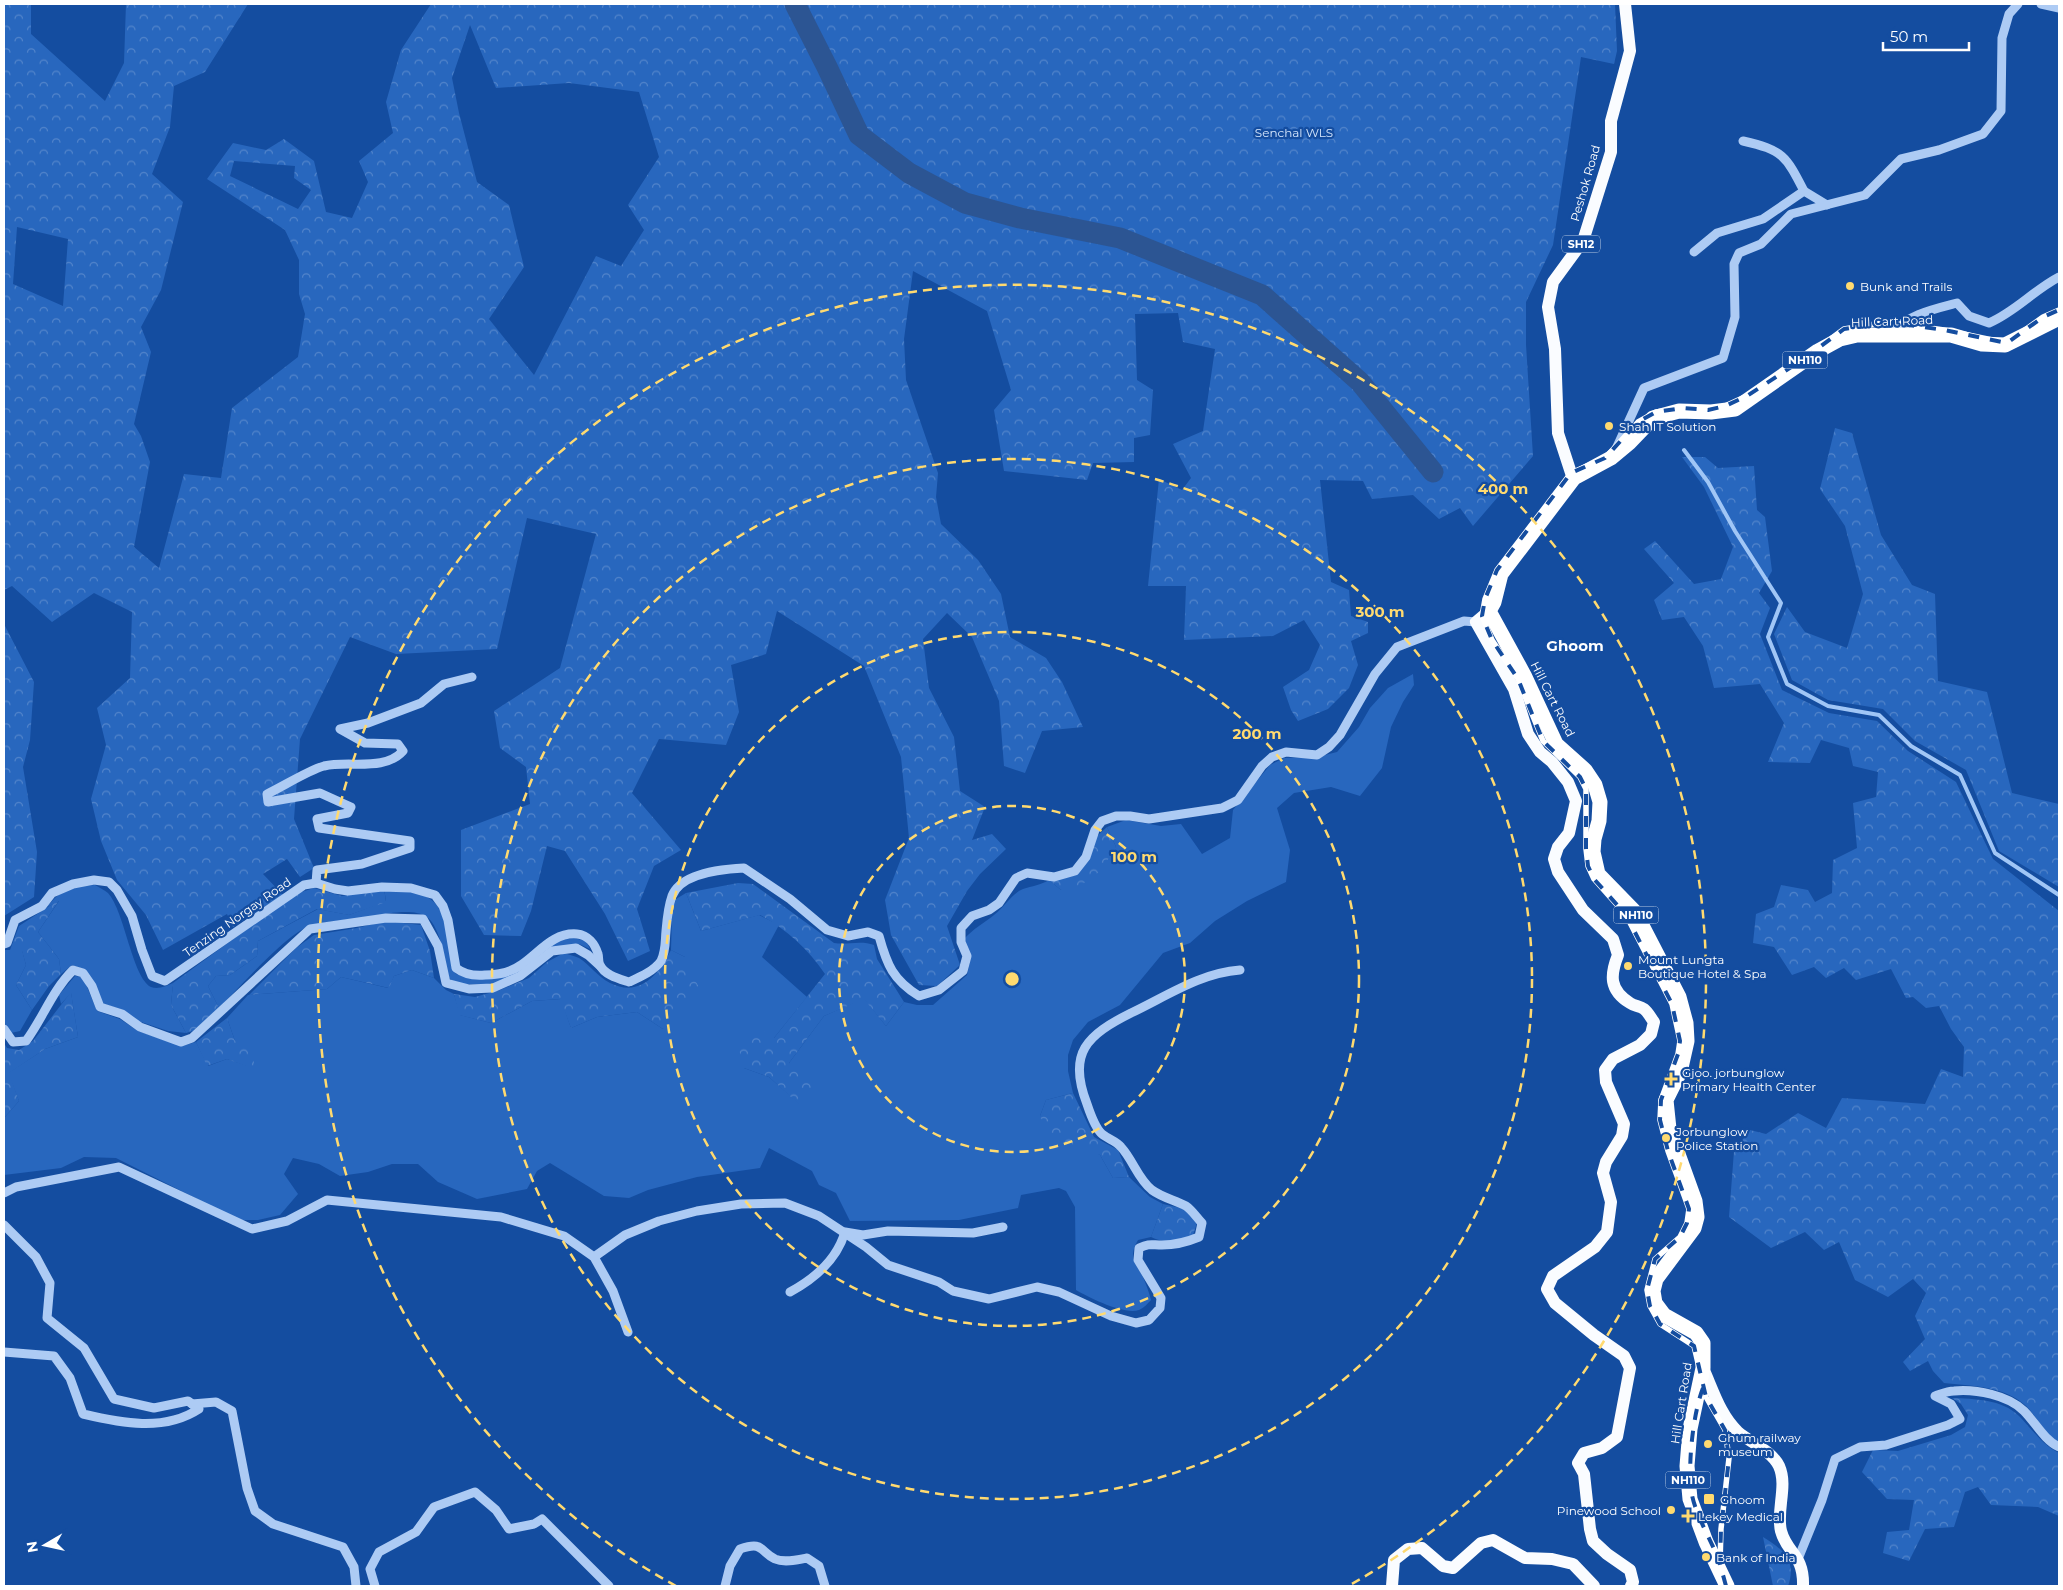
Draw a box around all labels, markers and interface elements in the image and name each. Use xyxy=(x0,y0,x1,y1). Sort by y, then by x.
scale bar xyxy=(1883,20,1969,52)
text: 50 m xyxy=(1890,27,1928,46)
park label: Senchal WLS xyxy=(1255,125,1333,140)
street label: Peshok Road xyxy=(1567,143,1603,223)
road number: SH12 xyxy=(1562,235,1600,252)
place label: Bunk and Trails xyxy=(1860,279,1953,294)
marker: Bunk and Trails xyxy=(1844,280,1856,292)
street label: Hill Cart Road xyxy=(1851,312,1933,330)
road number: NH110 xyxy=(1782,352,1828,368)
place label: Shah IT Solution xyxy=(1619,419,1716,434)
marker: Shah IT Solution xyxy=(1603,420,1615,432)
text: 400 m xyxy=(1478,479,1528,498)
text: 300 m xyxy=(1354,602,1405,621)
district label: Ghoom xyxy=(1546,636,1604,655)
street label: Hill Cart Road xyxy=(1528,659,1578,739)
text: 200 m xyxy=(1232,724,1282,743)
text: 100 m xyxy=(1111,847,1157,866)
street label: Tenzing Norgay Road xyxy=(180,874,294,960)
road number: NH110 xyxy=(1614,906,1658,924)
place label: Mount Lungta Boutique Hotel & Spa xyxy=(1638,952,1767,981)
marker: Mount Lungta Boutique Hotel & Spa xyxy=(1622,960,1634,972)
centre of rings xyxy=(1003,970,1021,988)
place label: Gjoo. jorbunglow Primary Health Center xyxy=(1682,1065,1816,1094)
marker: Gjoo. jorbunglow Primary Health Center xyxy=(1664,1072,1678,1086)
place label: Jorbunglow Police Station xyxy=(1675,1124,1758,1153)
marker: Jorbunglow Police Station xyxy=(1660,1132,1672,1144)
street label: Hill Cart Road xyxy=(1667,1361,1695,1445)
place label: Ghum railway museum xyxy=(1718,1430,1801,1459)
marker: Ghum railway museum xyxy=(1702,1438,1714,1450)
road number: NH110 xyxy=(1666,1472,1710,1488)
marker: Ghoom xyxy=(1702,1492,1716,1506)
place label: Ghoom xyxy=(1720,1492,1765,1507)
place label: Pinewood School xyxy=(1557,1503,1661,1518)
marker: Pinewood School xyxy=(1665,1504,1677,1516)
place label: Lekey Medical xyxy=(1698,1509,1783,1524)
marker: Lekey Medical xyxy=(1682,1510,1694,1522)
north arrow xyxy=(20,1520,70,1570)
text: N xyxy=(22,1540,42,1554)
place label: Bank of India xyxy=(1716,1550,1795,1565)
marker: Bank of India xyxy=(1700,1551,1712,1563)

